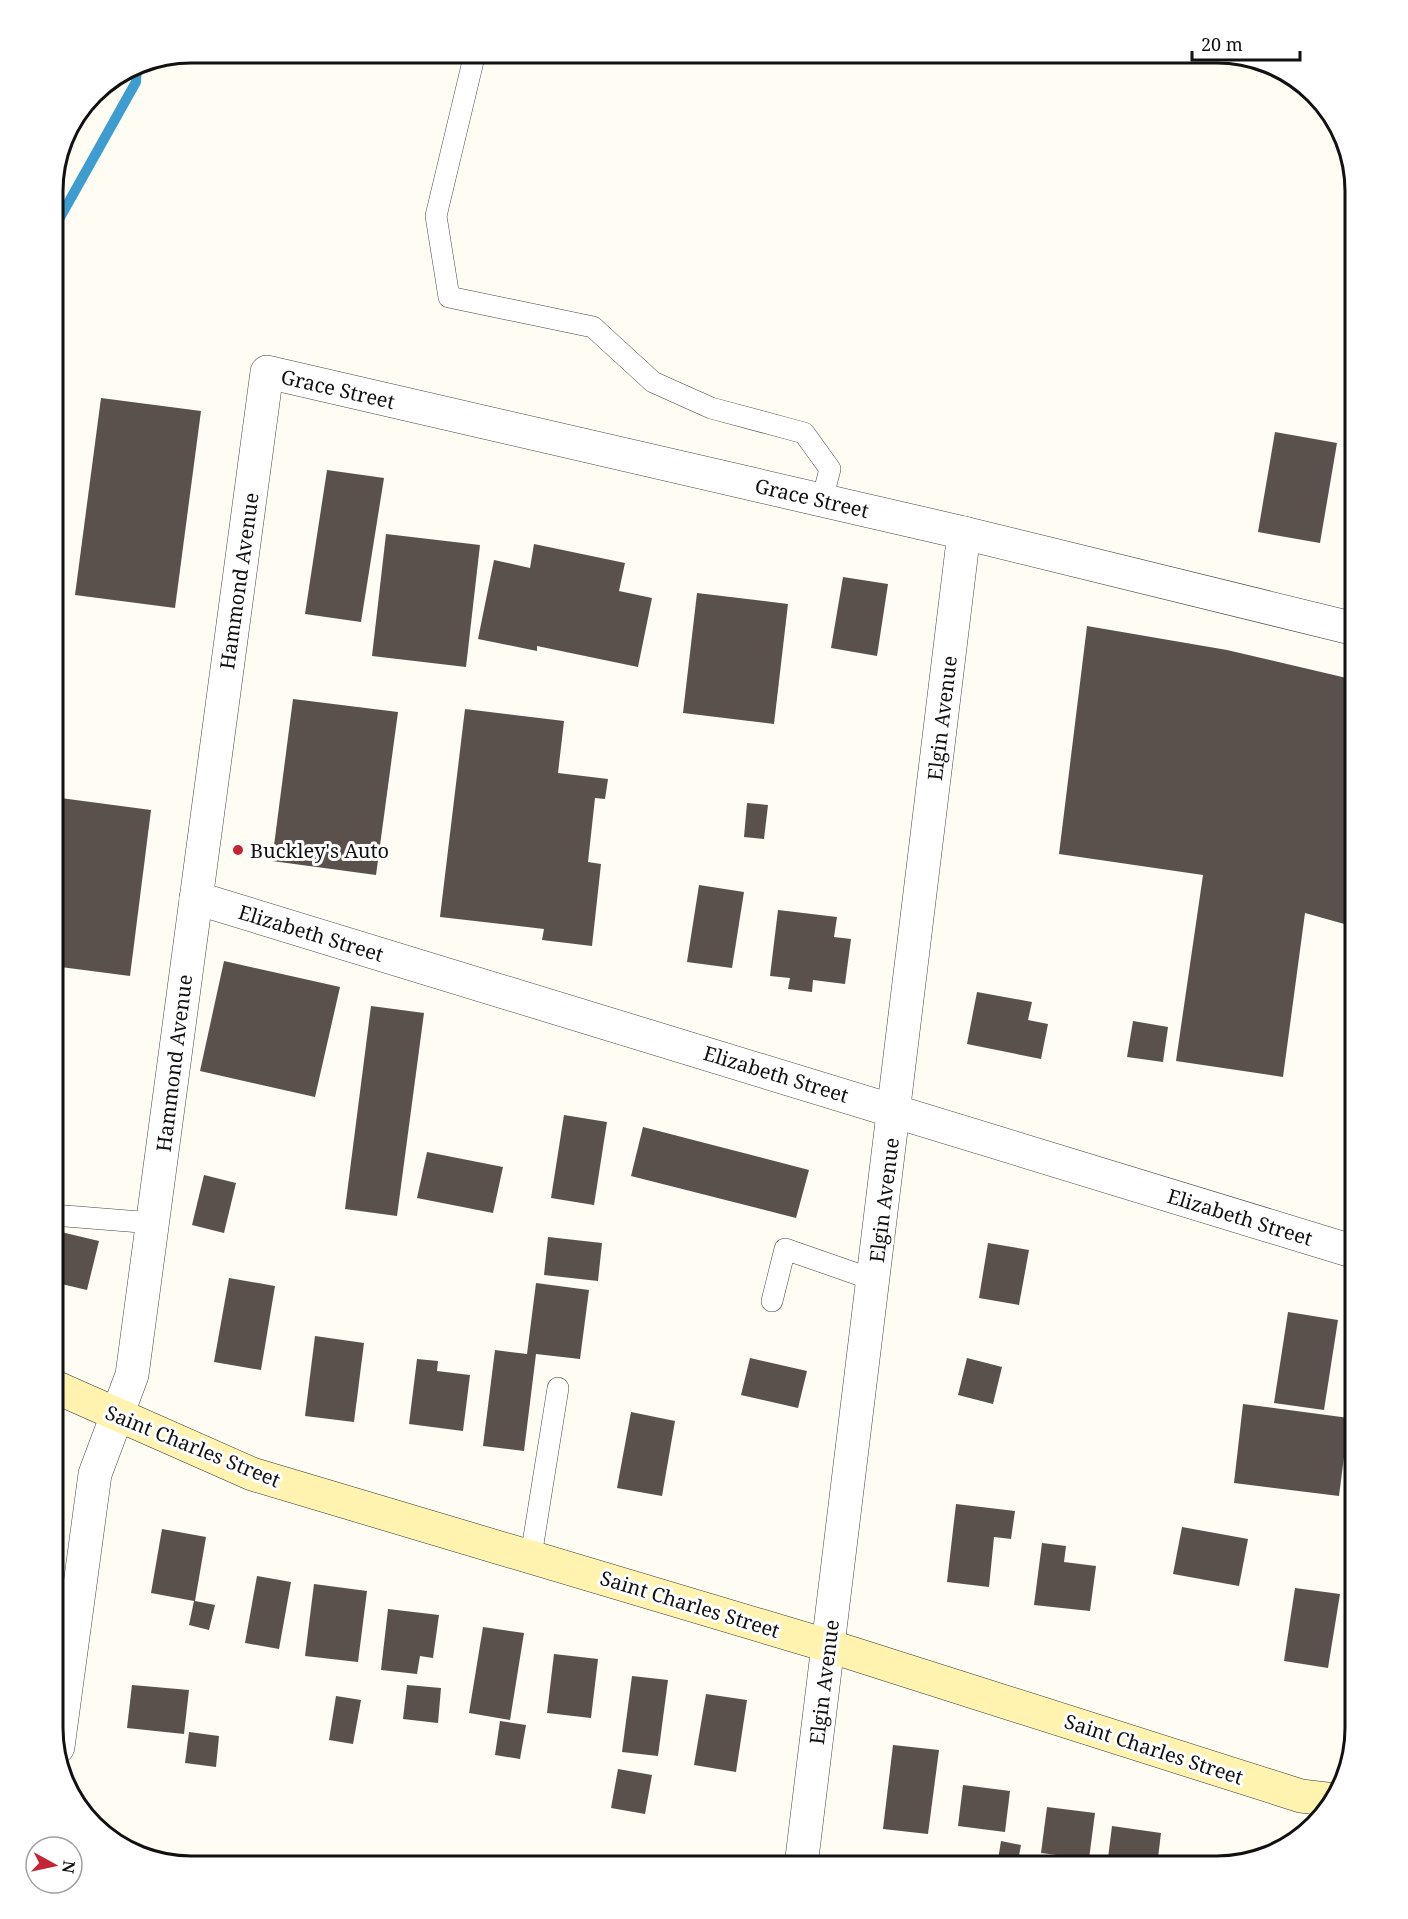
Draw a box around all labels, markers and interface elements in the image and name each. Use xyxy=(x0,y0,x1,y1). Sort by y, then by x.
scale bar xyxy=(1192,24,1300,62)
text: 20 m xyxy=(1201,32,1243,56)
street label: Grace Street xyxy=(278,363,398,415)
street label: Grace Street xyxy=(752,472,872,524)
street label: Hammond Avenue xyxy=(213,491,265,671)
street label: Elgin Avenue xyxy=(921,654,963,782)
place label: Buckley's Auto xyxy=(250,837,389,864)
marker: Buckley's Auto xyxy=(231,843,245,857)
street label: Elizabeth Street xyxy=(235,898,387,968)
street label: Hammond Avenue xyxy=(150,973,198,1153)
street label: Elizabeth Street xyxy=(700,1039,852,1109)
street label: Elgin Avenue xyxy=(863,1136,905,1264)
street label: Elizabeth Street xyxy=(1164,1182,1316,1252)
street label: Saint Charles Street xyxy=(102,1399,284,1493)
street label: Saint Charles Street xyxy=(597,1564,783,1644)
street label: Elgin Avenue xyxy=(803,1618,845,1746)
street label: Saint Charles Street xyxy=(1061,1707,1247,1791)
north arrow xyxy=(24,1835,84,1895)
text: N xyxy=(57,1859,81,1875)

